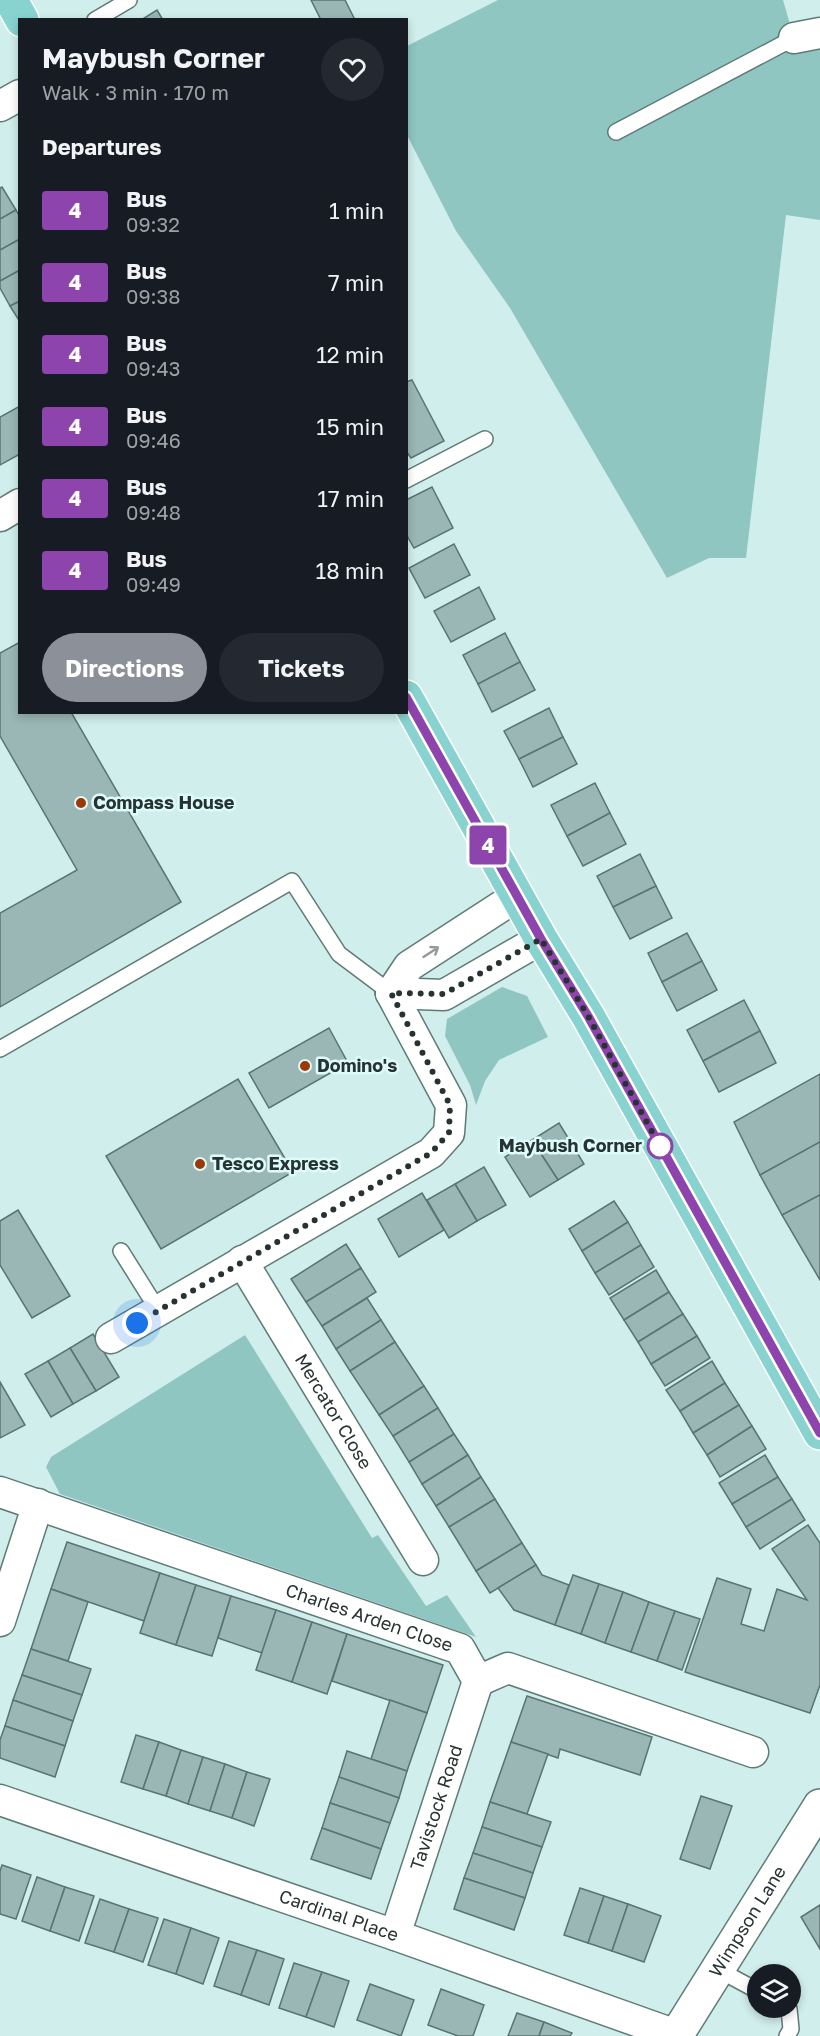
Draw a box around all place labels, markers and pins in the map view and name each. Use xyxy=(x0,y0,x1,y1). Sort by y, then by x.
place label: Compass House xyxy=(93,791,235,813)
marker: Compass House xyxy=(74,796,88,810)
place label: Domino's xyxy=(317,1054,397,1076)
marker: Domino's xyxy=(298,1059,312,1073)
marker: Maybush Corner xyxy=(647,1133,673,1159)
place label: Maybush Corner xyxy=(499,1134,642,1156)
place label: Tesco Express xyxy=(212,1152,339,1174)
marker: Tesco Express xyxy=(193,1157,207,1171)

